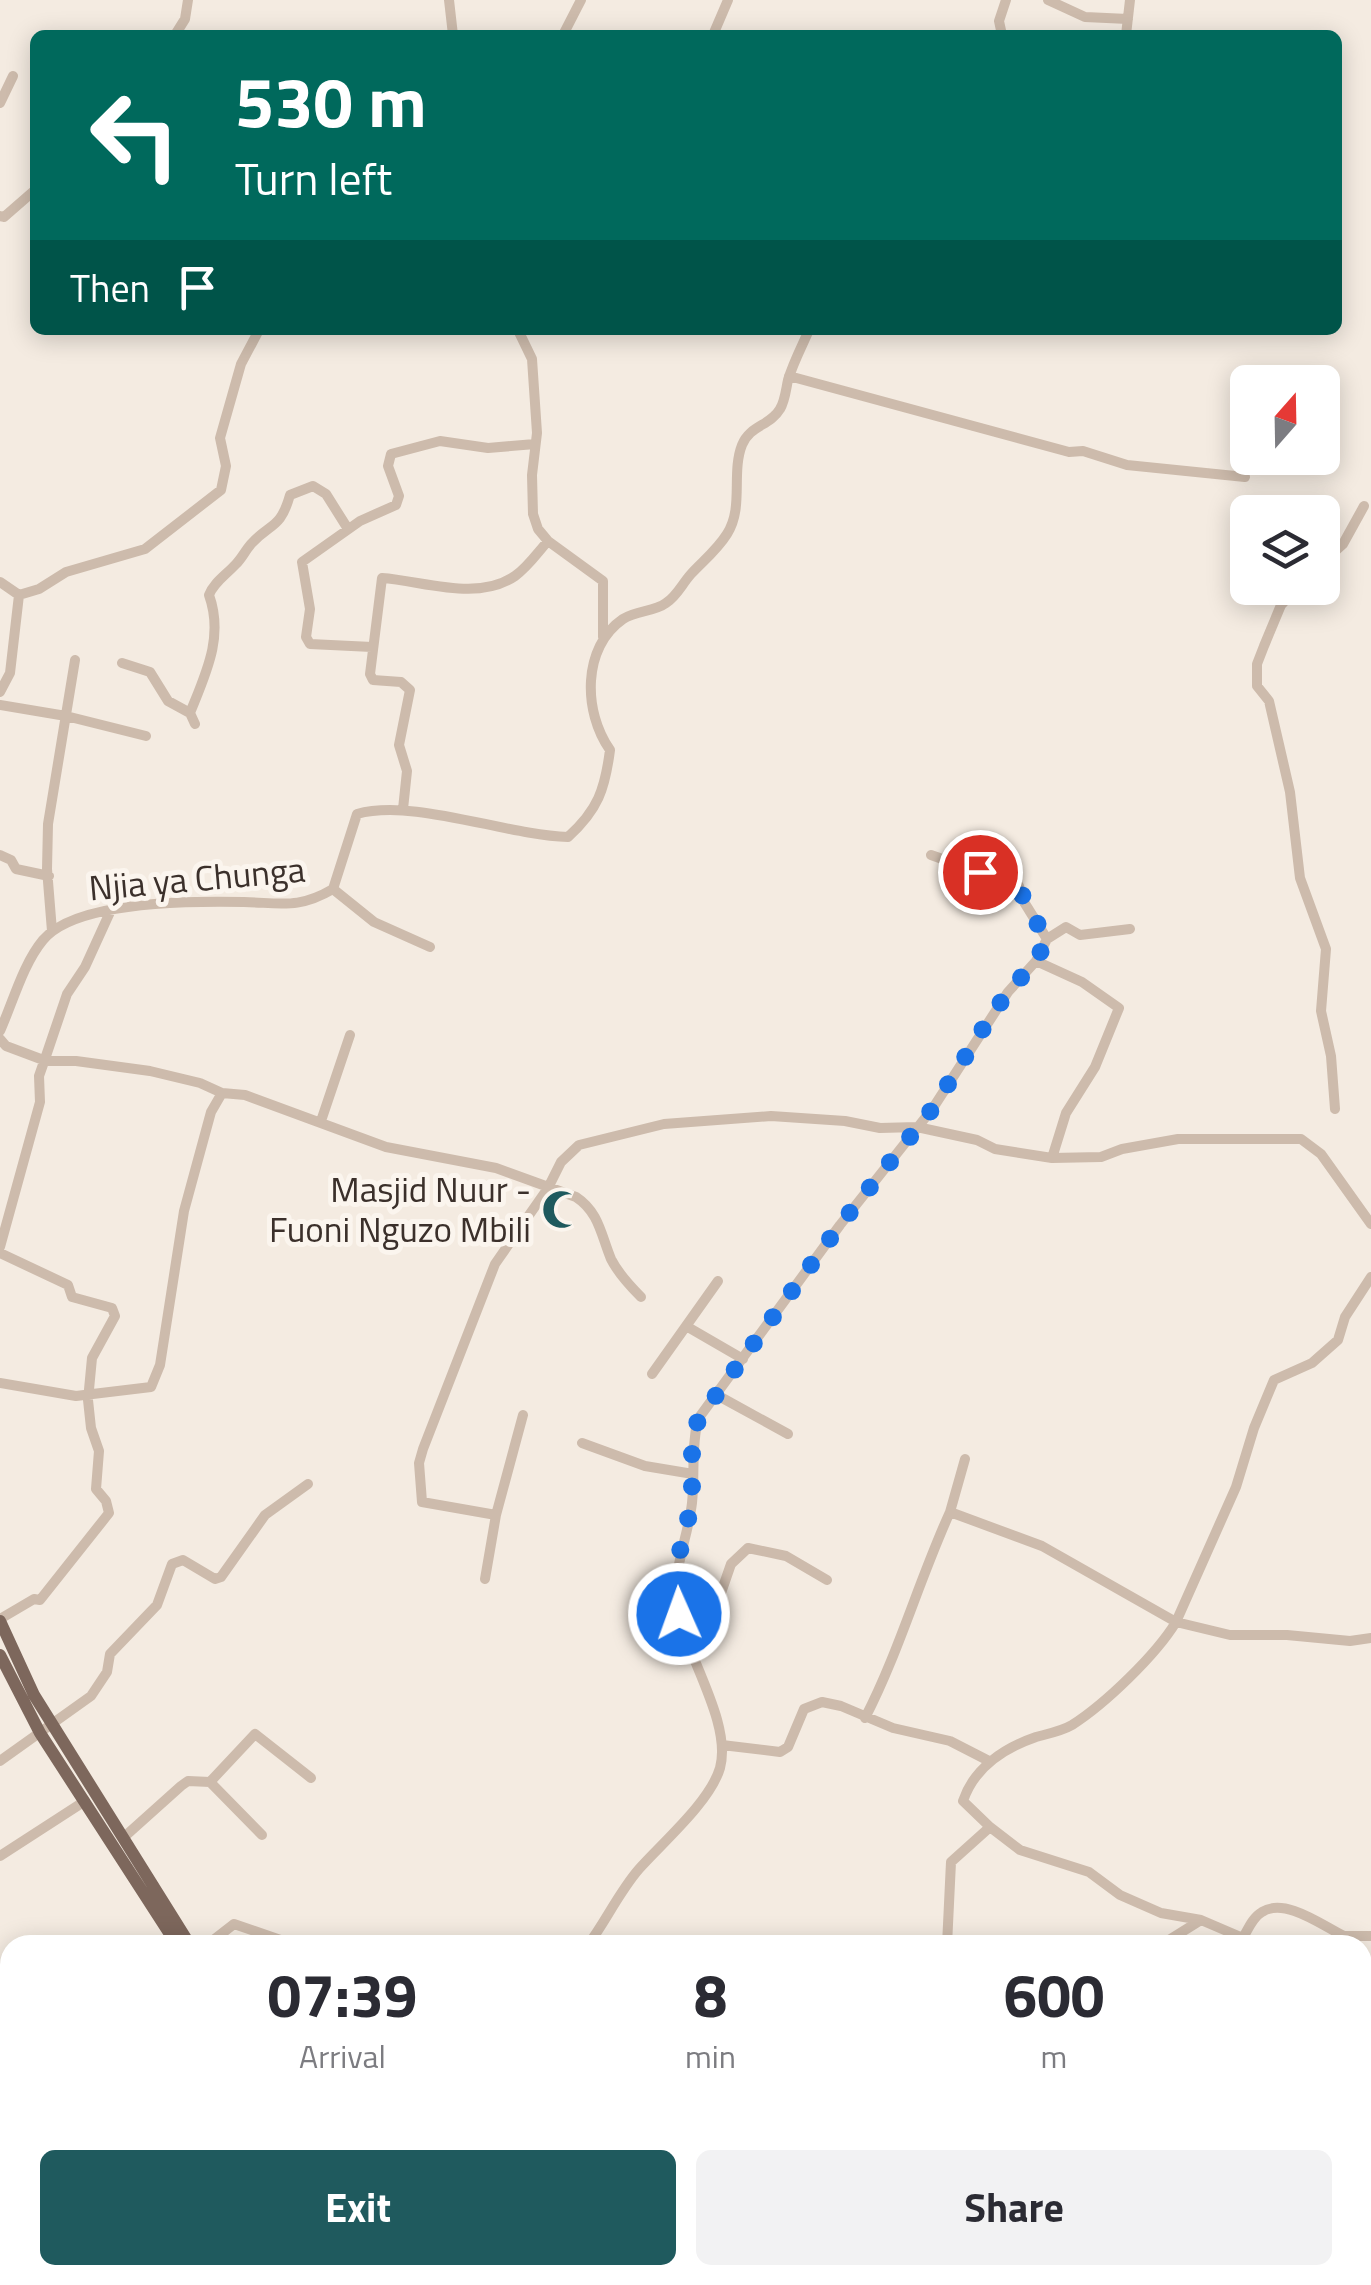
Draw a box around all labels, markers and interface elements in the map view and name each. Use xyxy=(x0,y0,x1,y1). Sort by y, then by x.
text: 530 m xyxy=(235,48,427,154)
icon: left xyxy=(70,70,200,200)
text: Turn left xyxy=(235,144,392,212)
text: Then xyxy=(70,259,150,317)
icon: arrive xyxy=(170,260,225,315)
north arrow xyxy=(1230,365,1340,475)
map controls xyxy=(1230,365,1340,605)
button: layers xyxy=(1230,495,1340,605)
pin xyxy=(938,830,1023,915)
street label: Njia ya Chunga xyxy=(87,842,307,914)
icon: arrive xyxy=(953,845,1008,900)
place label: Masjid Nuur - Fuoni Nguzo Mbili xyxy=(269,1162,531,1256)
mosque icon: Masjid Nuur - Fuoni Nguzo Mbili xyxy=(540,1189,582,1231)
position arrow xyxy=(627,1562,731,1666)
text: 07:39 xyxy=(268,1949,417,2040)
text: 8 xyxy=(694,1949,727,2040)
text: 600 xyxy=(1004,1949,1104,2040)
text: Arrival xyxy=(299,2032,386,2080)
text: min xyxy=(685,2032,736,2080)
text: m xyxy=(1041,2032,1067,2080)
button: Exit xyxy=(40,2150,676,2265)
button: Share xyxy=(696,2150,1332,2265)

